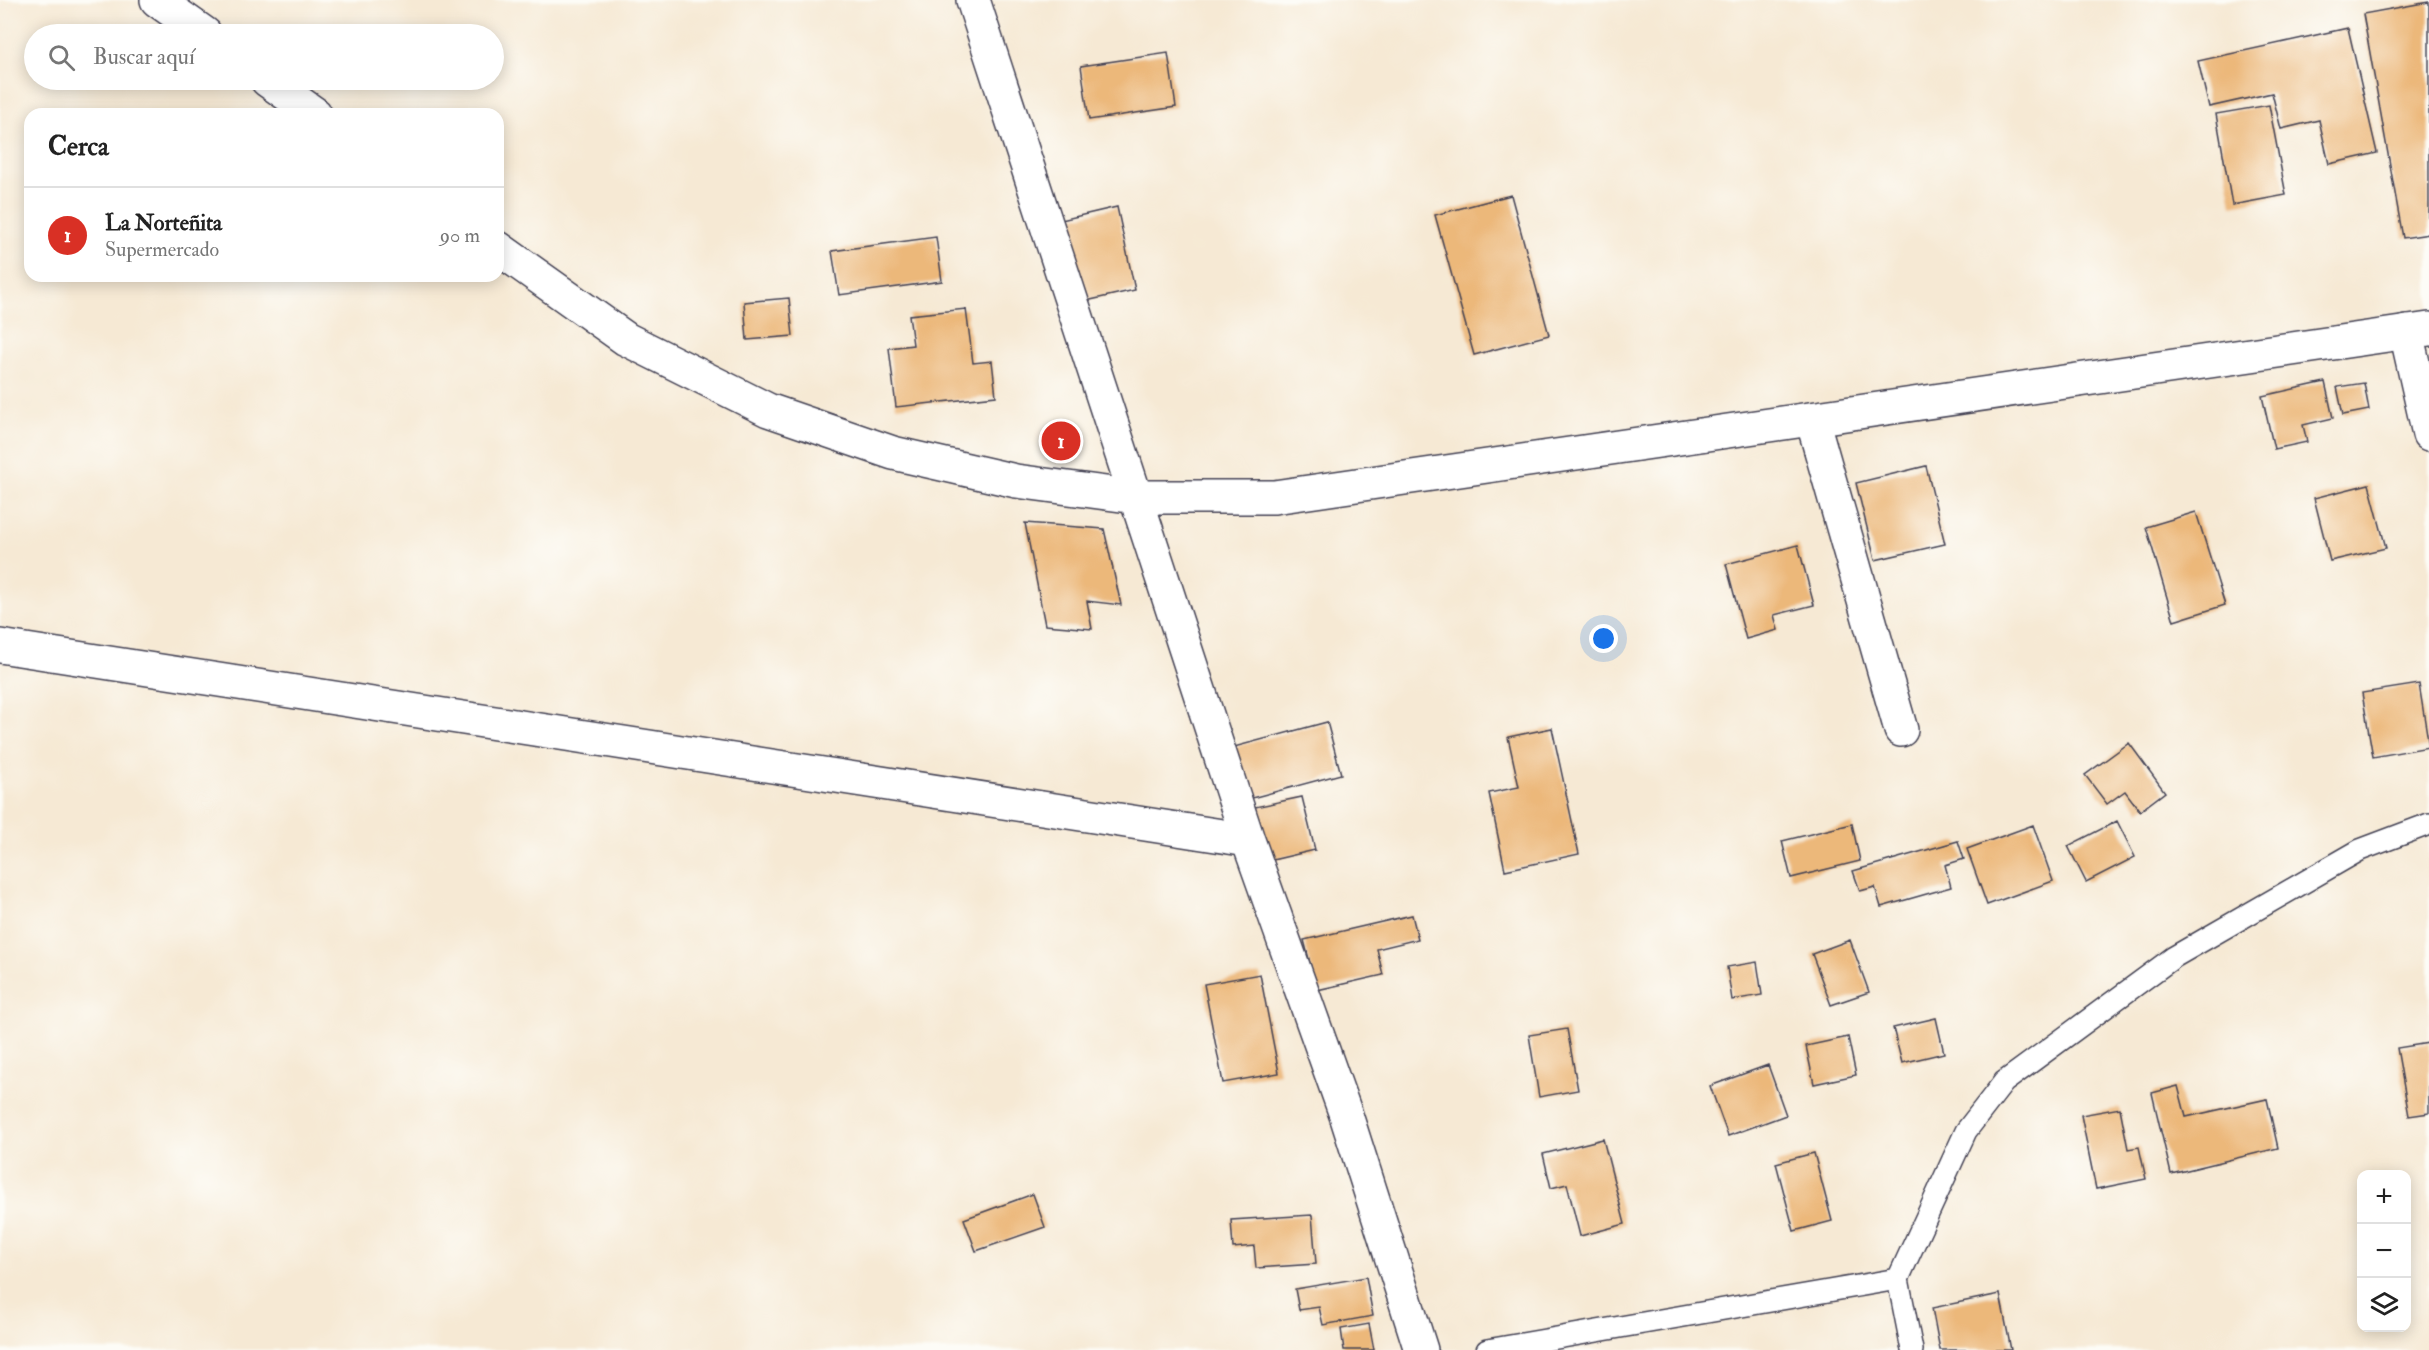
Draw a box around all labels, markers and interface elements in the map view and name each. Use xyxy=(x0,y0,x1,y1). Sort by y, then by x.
search box xyxy=(24,24,504,90)
icon: search xyxy=(45,41,78,74)
text: Buscar aquí xyxy=(93,43,195,71)
text: Cerca xyxy=(48,131,109,163)
text: La Norteñita xyxy=(105,209,222,237)
text: 1 xyxy=(64,223,71,248)
text: 90 m xyxy=(440,223,480,248)
text: Supermercado xyxy=(105,237,219,262)
pin: 1 xyxy=(1042,418,1080,464)
your location xyxy=(1589,624,1618,653)
map controls xyxy=(2357,1170,2411,1332)
button: + xyxy=(2357,1170,2411,1224)
button: − xyxy=(2357,1224,2411,1278)
button: layers xyxy=(2357,1278,2411,1332)

